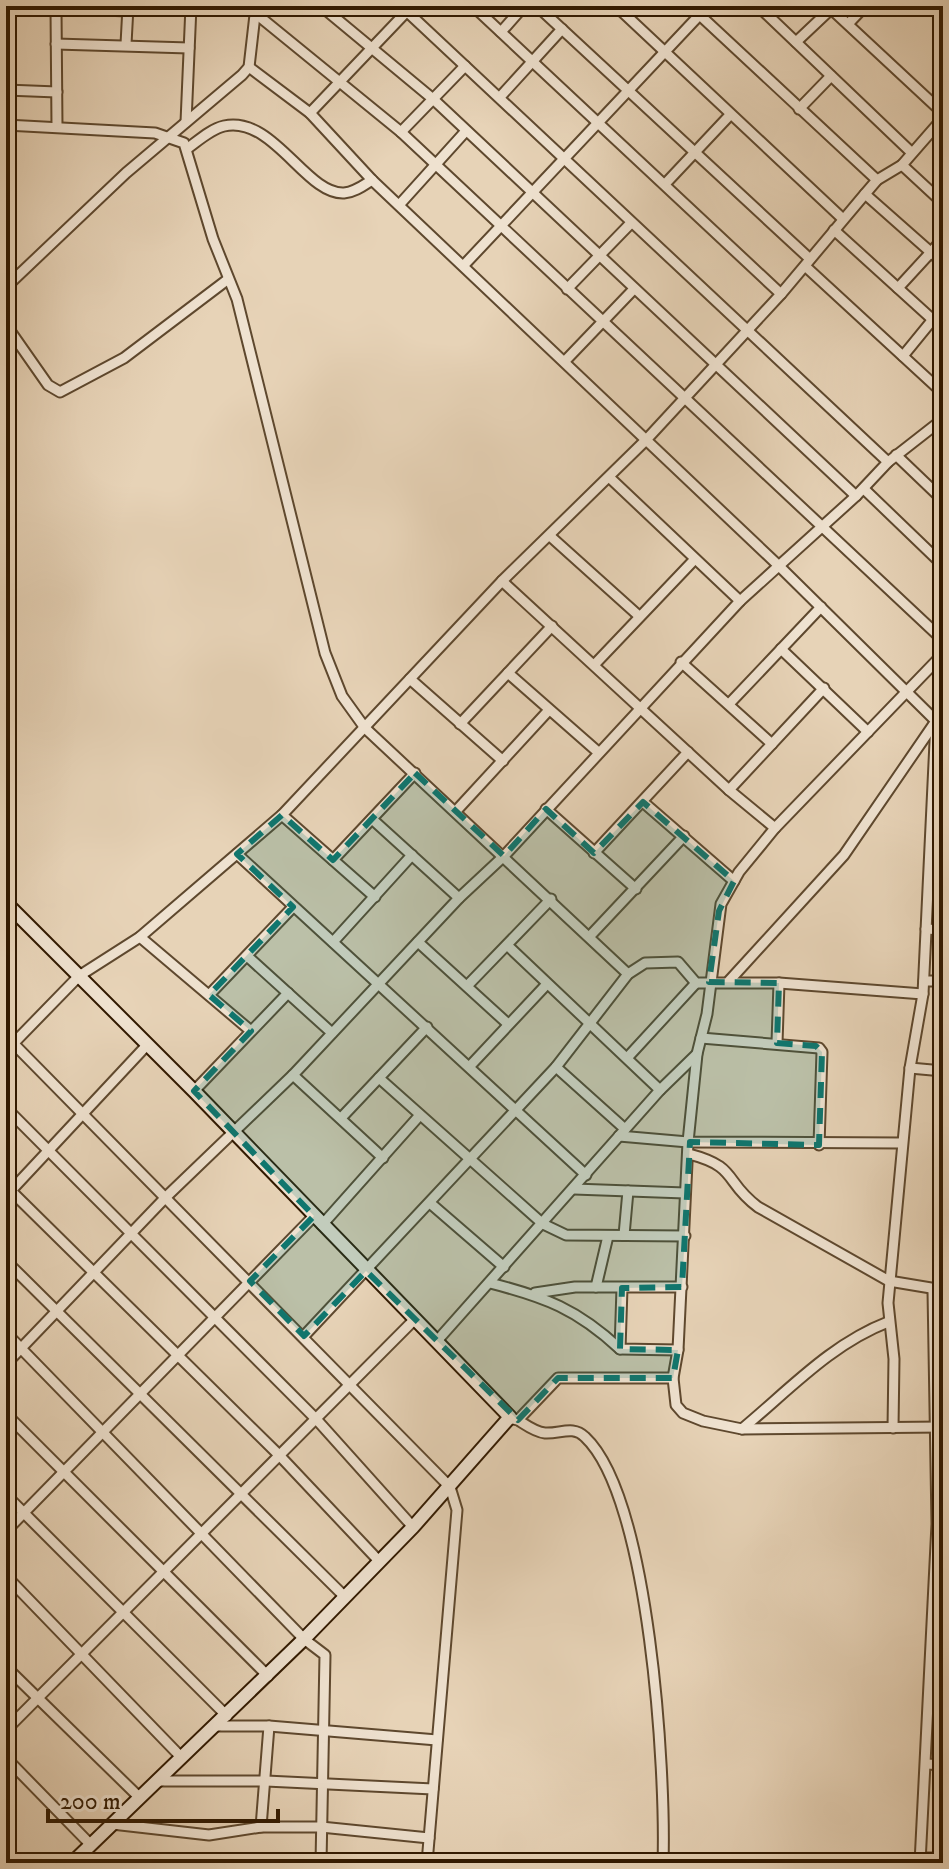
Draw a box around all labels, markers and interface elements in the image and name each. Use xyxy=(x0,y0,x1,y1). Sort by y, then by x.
scale bar xyxy=(48,1773,278,1823)
text: 200 m xyxy=(60,1787,121,1817)

